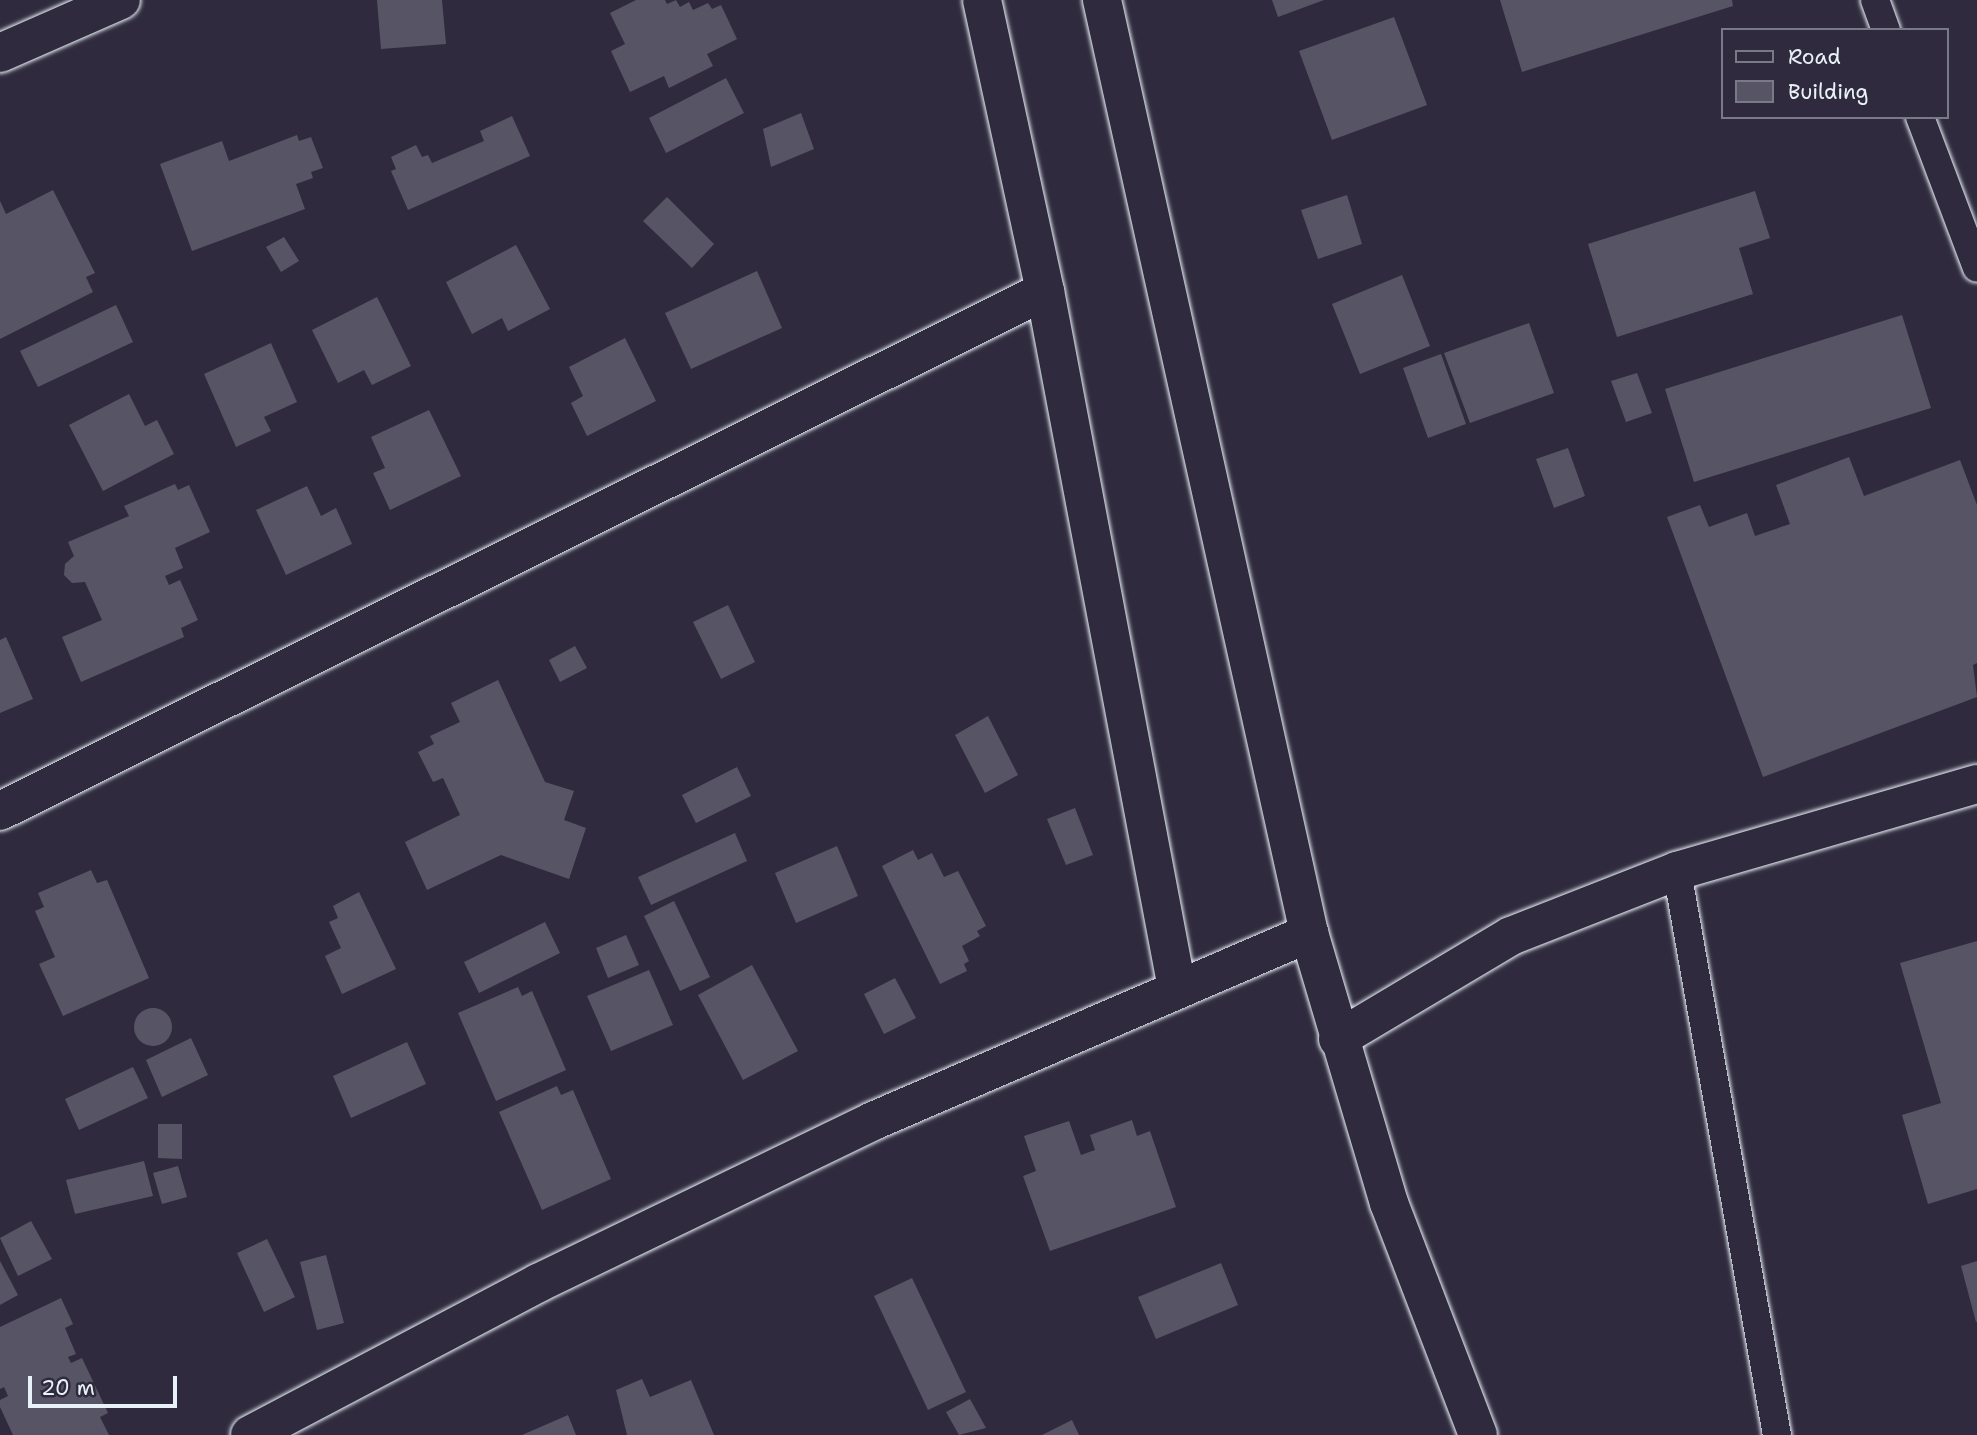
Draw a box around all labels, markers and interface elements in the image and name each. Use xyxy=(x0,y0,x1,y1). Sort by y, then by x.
legend xyxy=(1722,28,1949,119)
text: Road xyxy=(1788,43,1841,71)
text: Building xyxy=(1788,78,1868,106)
scale bar xyxy=(32,1362,180,1406)
text: 20 m xyxy=(41,1374,95,1402)

